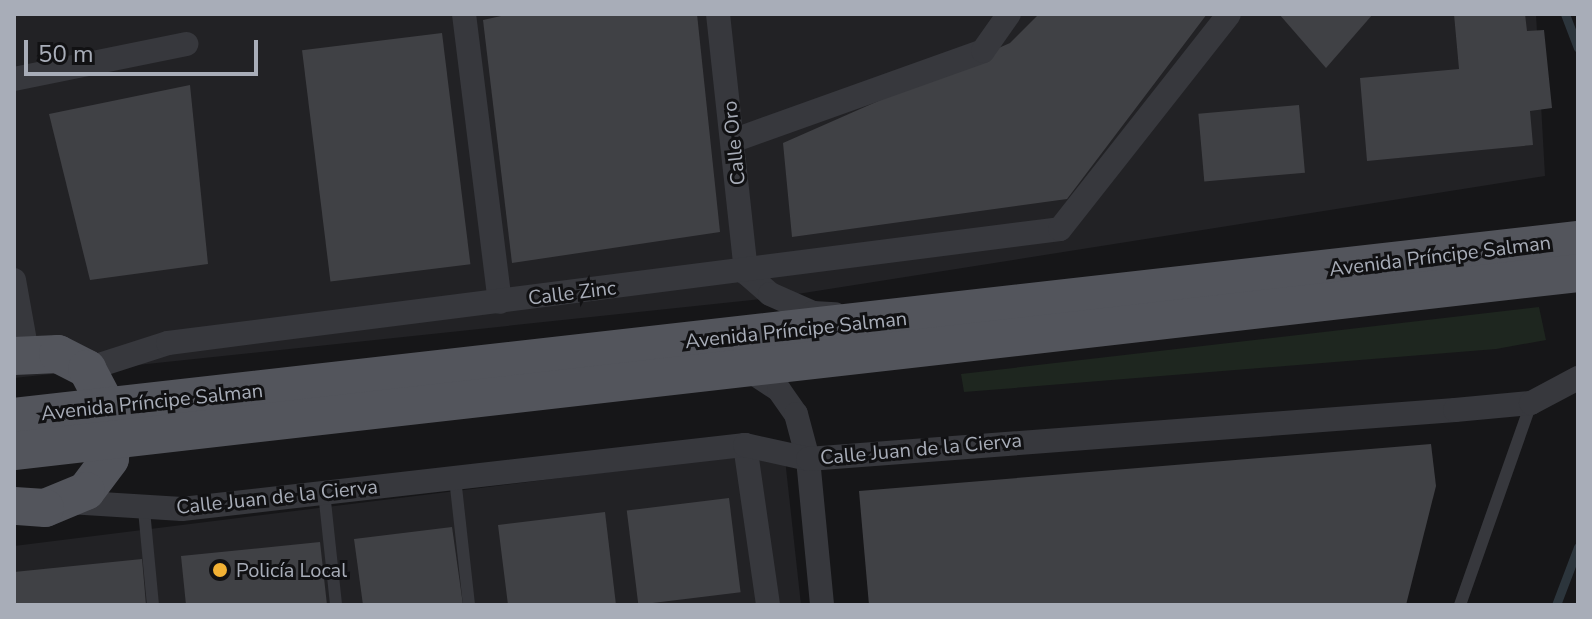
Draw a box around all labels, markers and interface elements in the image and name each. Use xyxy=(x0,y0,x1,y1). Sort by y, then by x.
scale bar xyxy=(28,24,262,74)
text: 50 m xyxy=(38,38,94,70)
street label: Calle Oro xyxy=(718,100,750,186)
street label: Avenida Príncipe Salman xyxy=(1328,230,1552,282)
street label: Calle Zinc xyxy=(527,276,617,310)
street label: Avenida Príncipe Salman xyxy=(684,306,908,354)
street label: Avenida Príncipe Salman xyxy=(40,378,264,426)
street label: Calle Juan de la Cierva xyxy=(819,428,1023,470)
street label: Calle Juan de la Cierva xyxy=(175,474,379,520)
place label: Policía Local xyxy=(236,558,347,582)
marker: Policía Local xyxy=(211,561,229,579)

